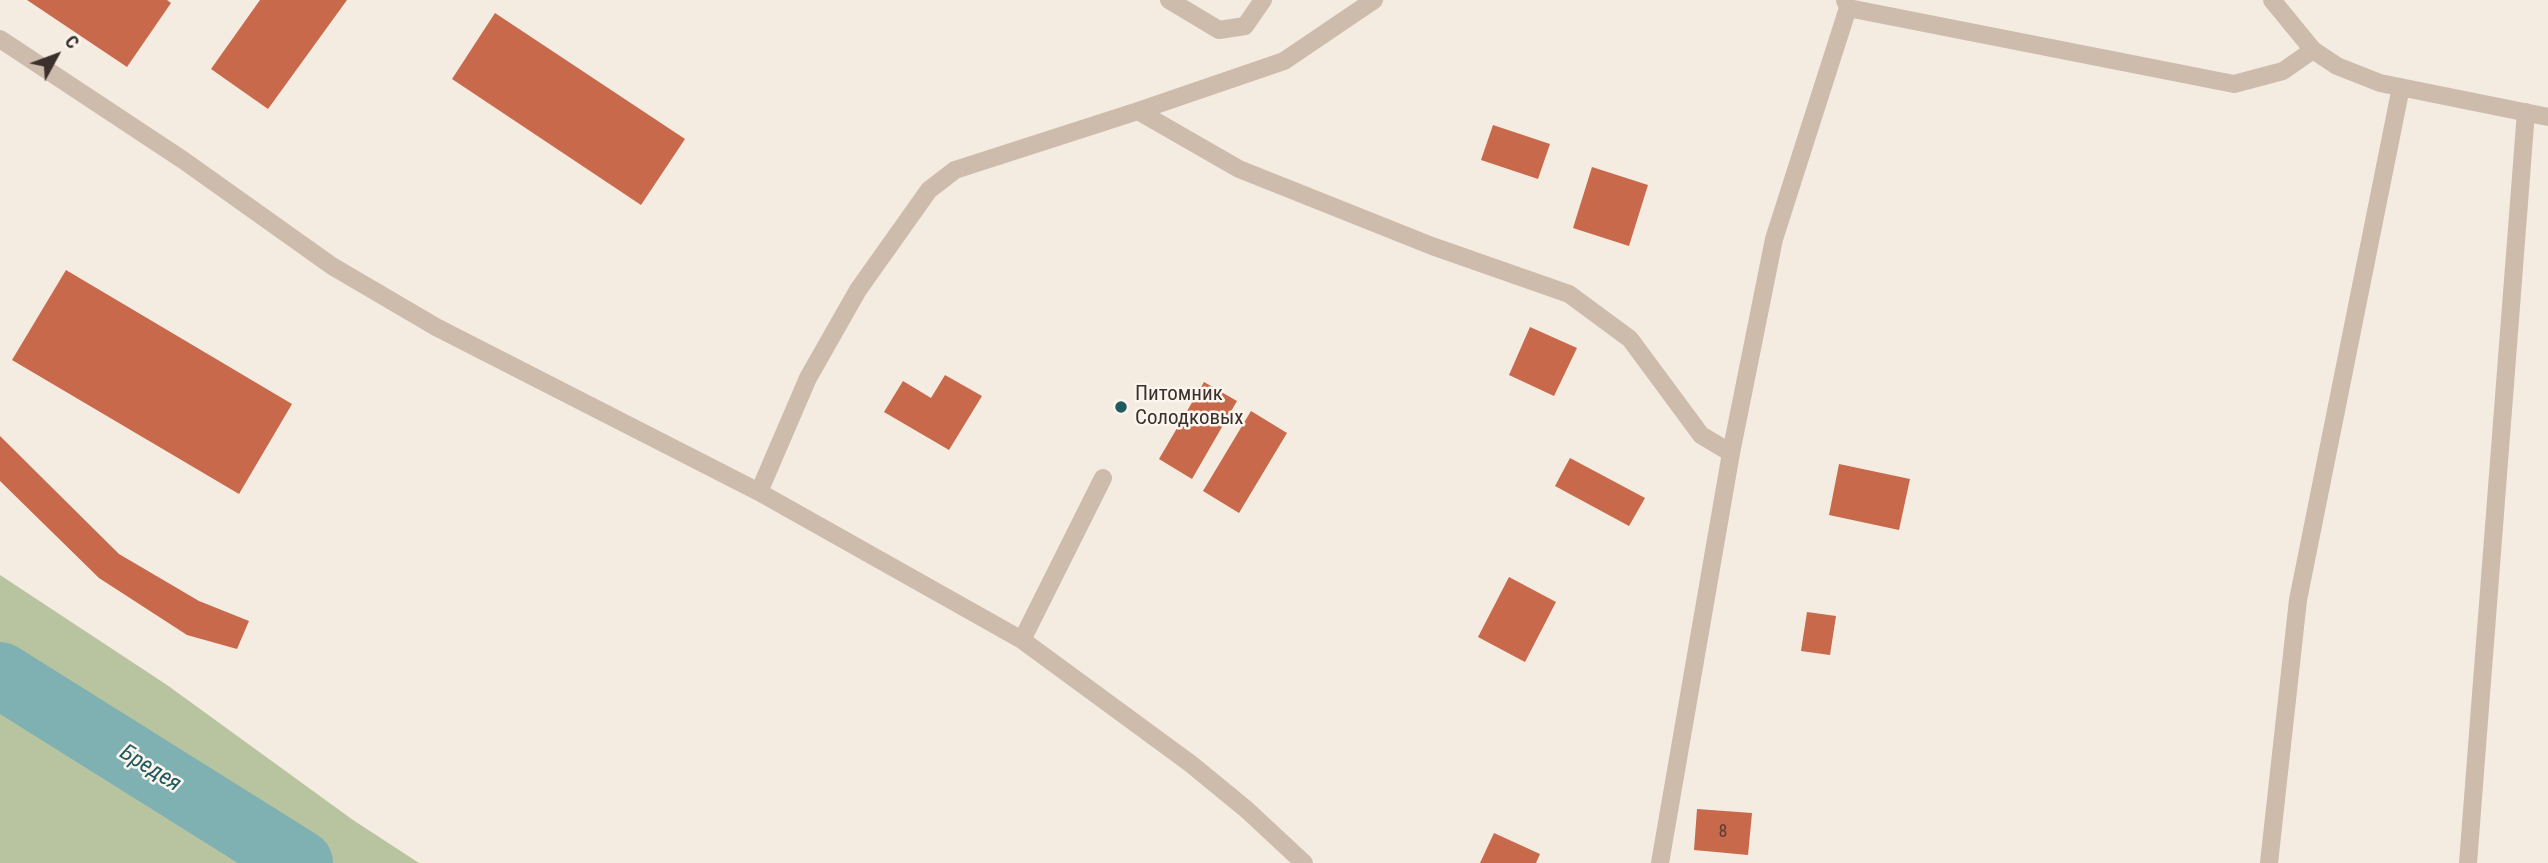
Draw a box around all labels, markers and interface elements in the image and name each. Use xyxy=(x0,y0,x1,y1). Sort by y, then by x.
north arrow xyxy=(21,21,91,91)
text: С xyxy=(60,30,84,54)
place label: Питомник Солодковых xyxy=(1135,382,1244,432)
marker: Питомник Солодковых xyxy=(1113,399,1129,415)
water label: Бредея xyxy=(114,740,186,798)
house number: 8 xyxy=(1719,821,1727,843)

